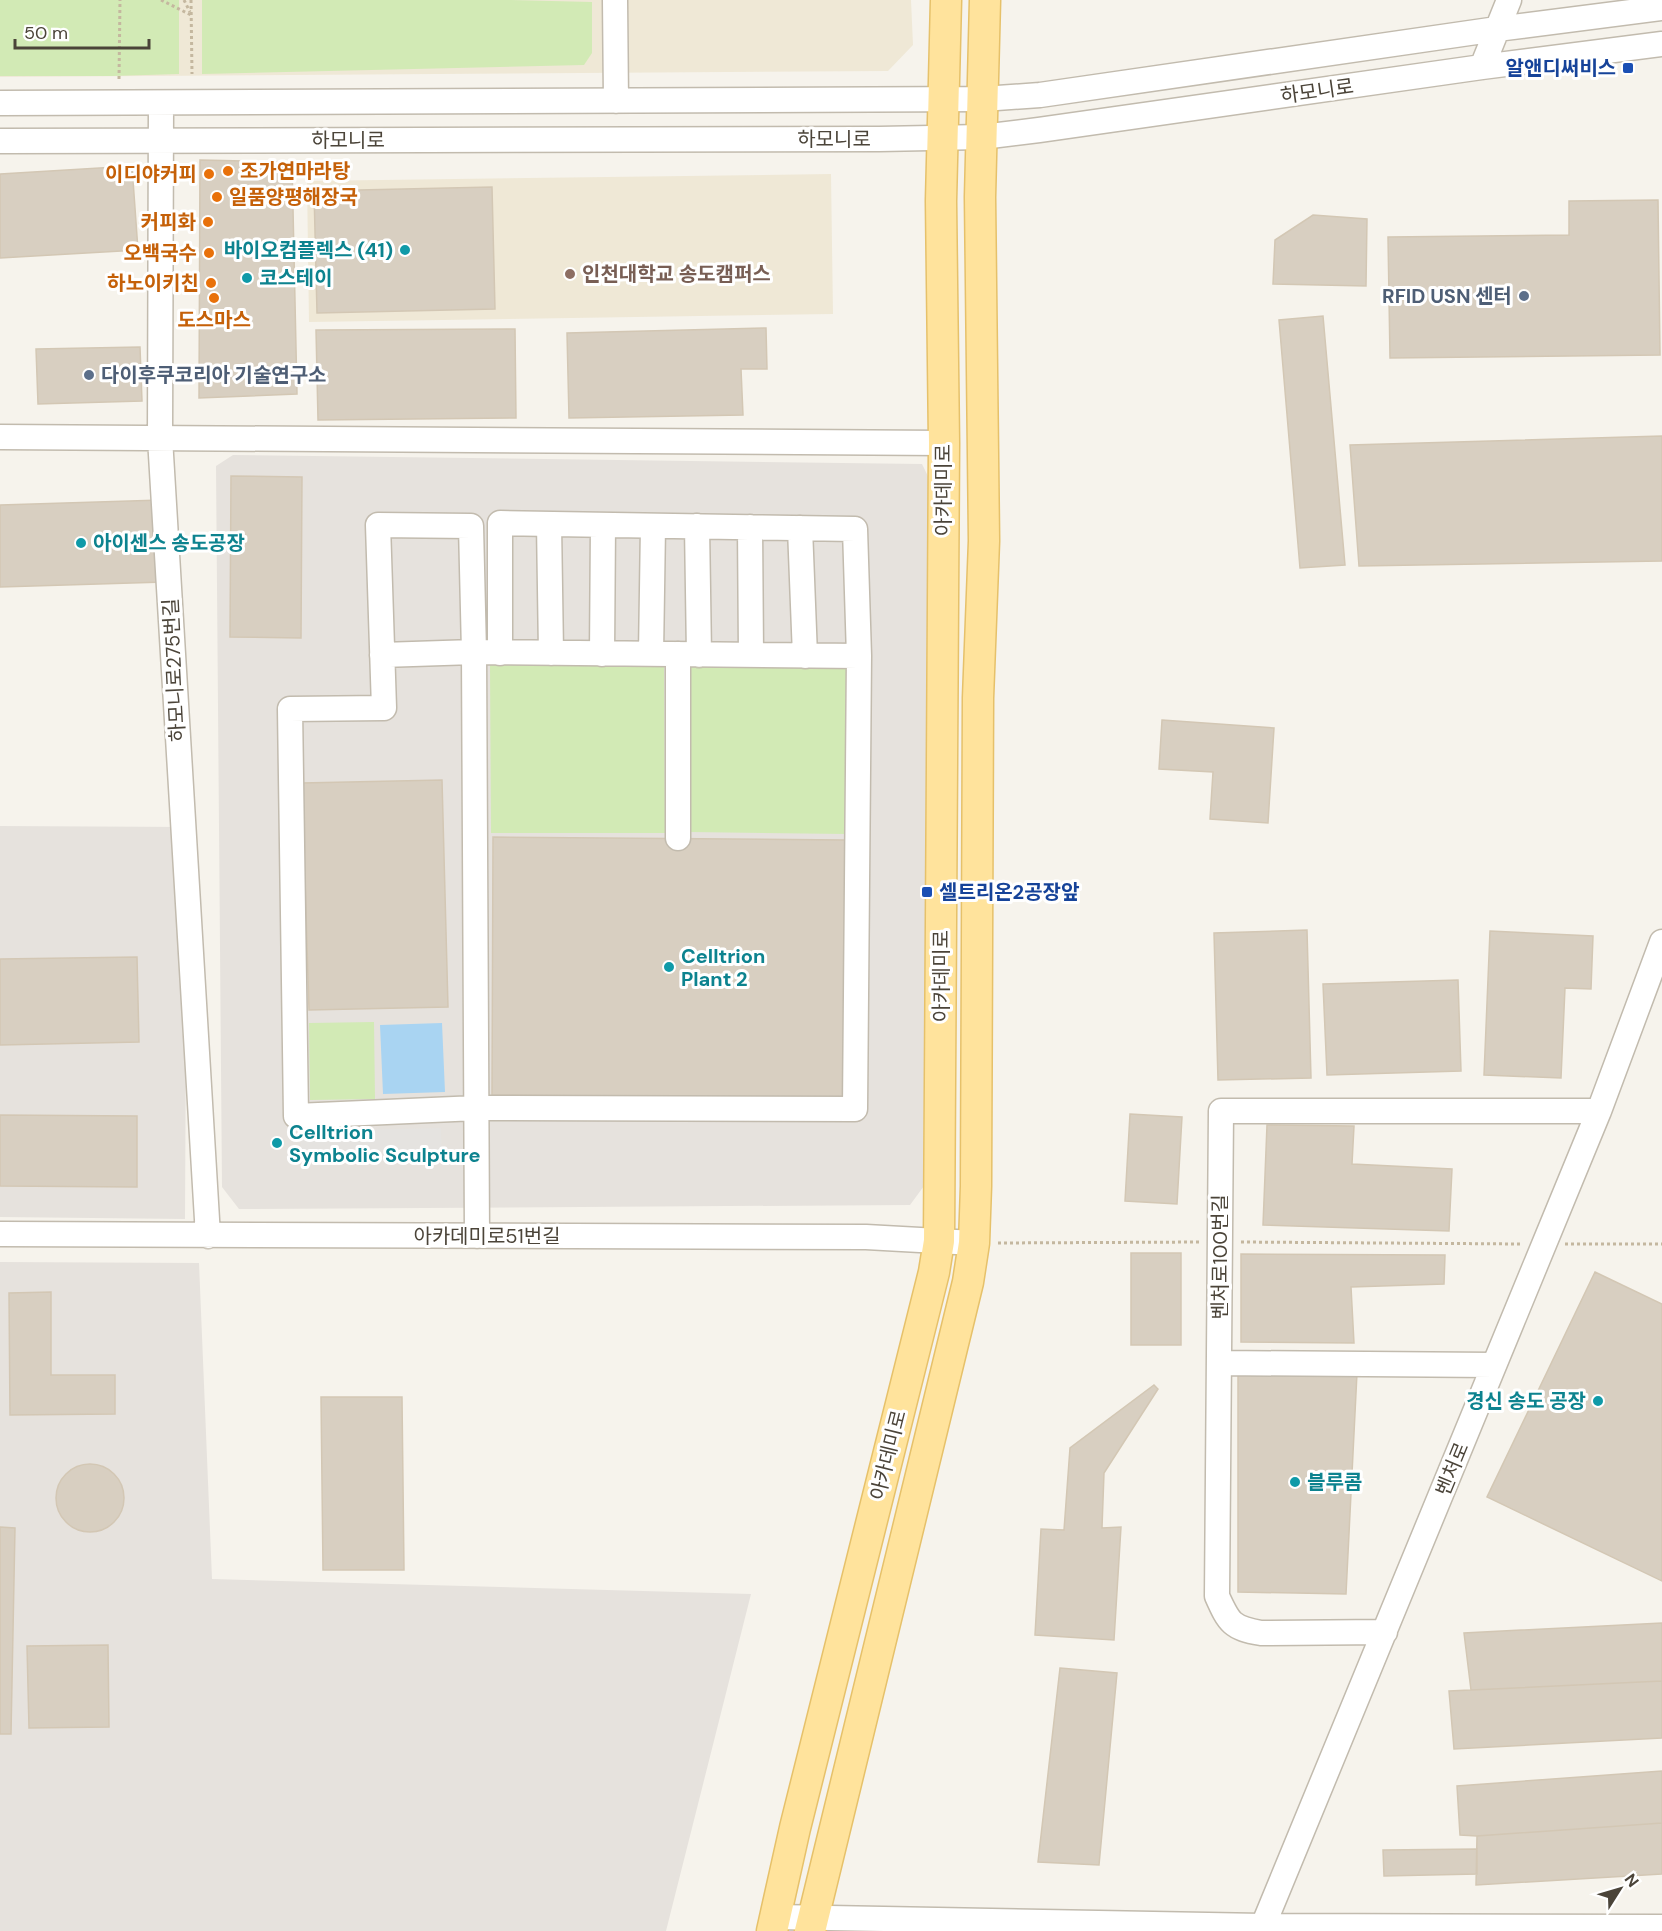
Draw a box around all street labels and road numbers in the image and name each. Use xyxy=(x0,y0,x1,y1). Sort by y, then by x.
street label: 하모니로 xyxy=(1279,73,1355,109)
street label: 하모니로 xyxy=(797,126,871,152)
street label: 하모니로 xyxy=(311,127,385,153)
street label: 아카데미로 xyxy=(930,444,956,536)
street label: 하모니로275번길 xyxy=(157,597,191,743)
street label: 아카데미로 xyxy=(928,930,954,1022)
street label: 벤처로100번길 xyxy=(1207,1194,1233,1320)
street label: 아카데미로51번길 xyxy=(413,1223,561,1249)
street label: 아카데미로 xyxy=(864,1407,912,1503)
street label: 벤처로 xyxy=(1430,1439,1474,1499)

